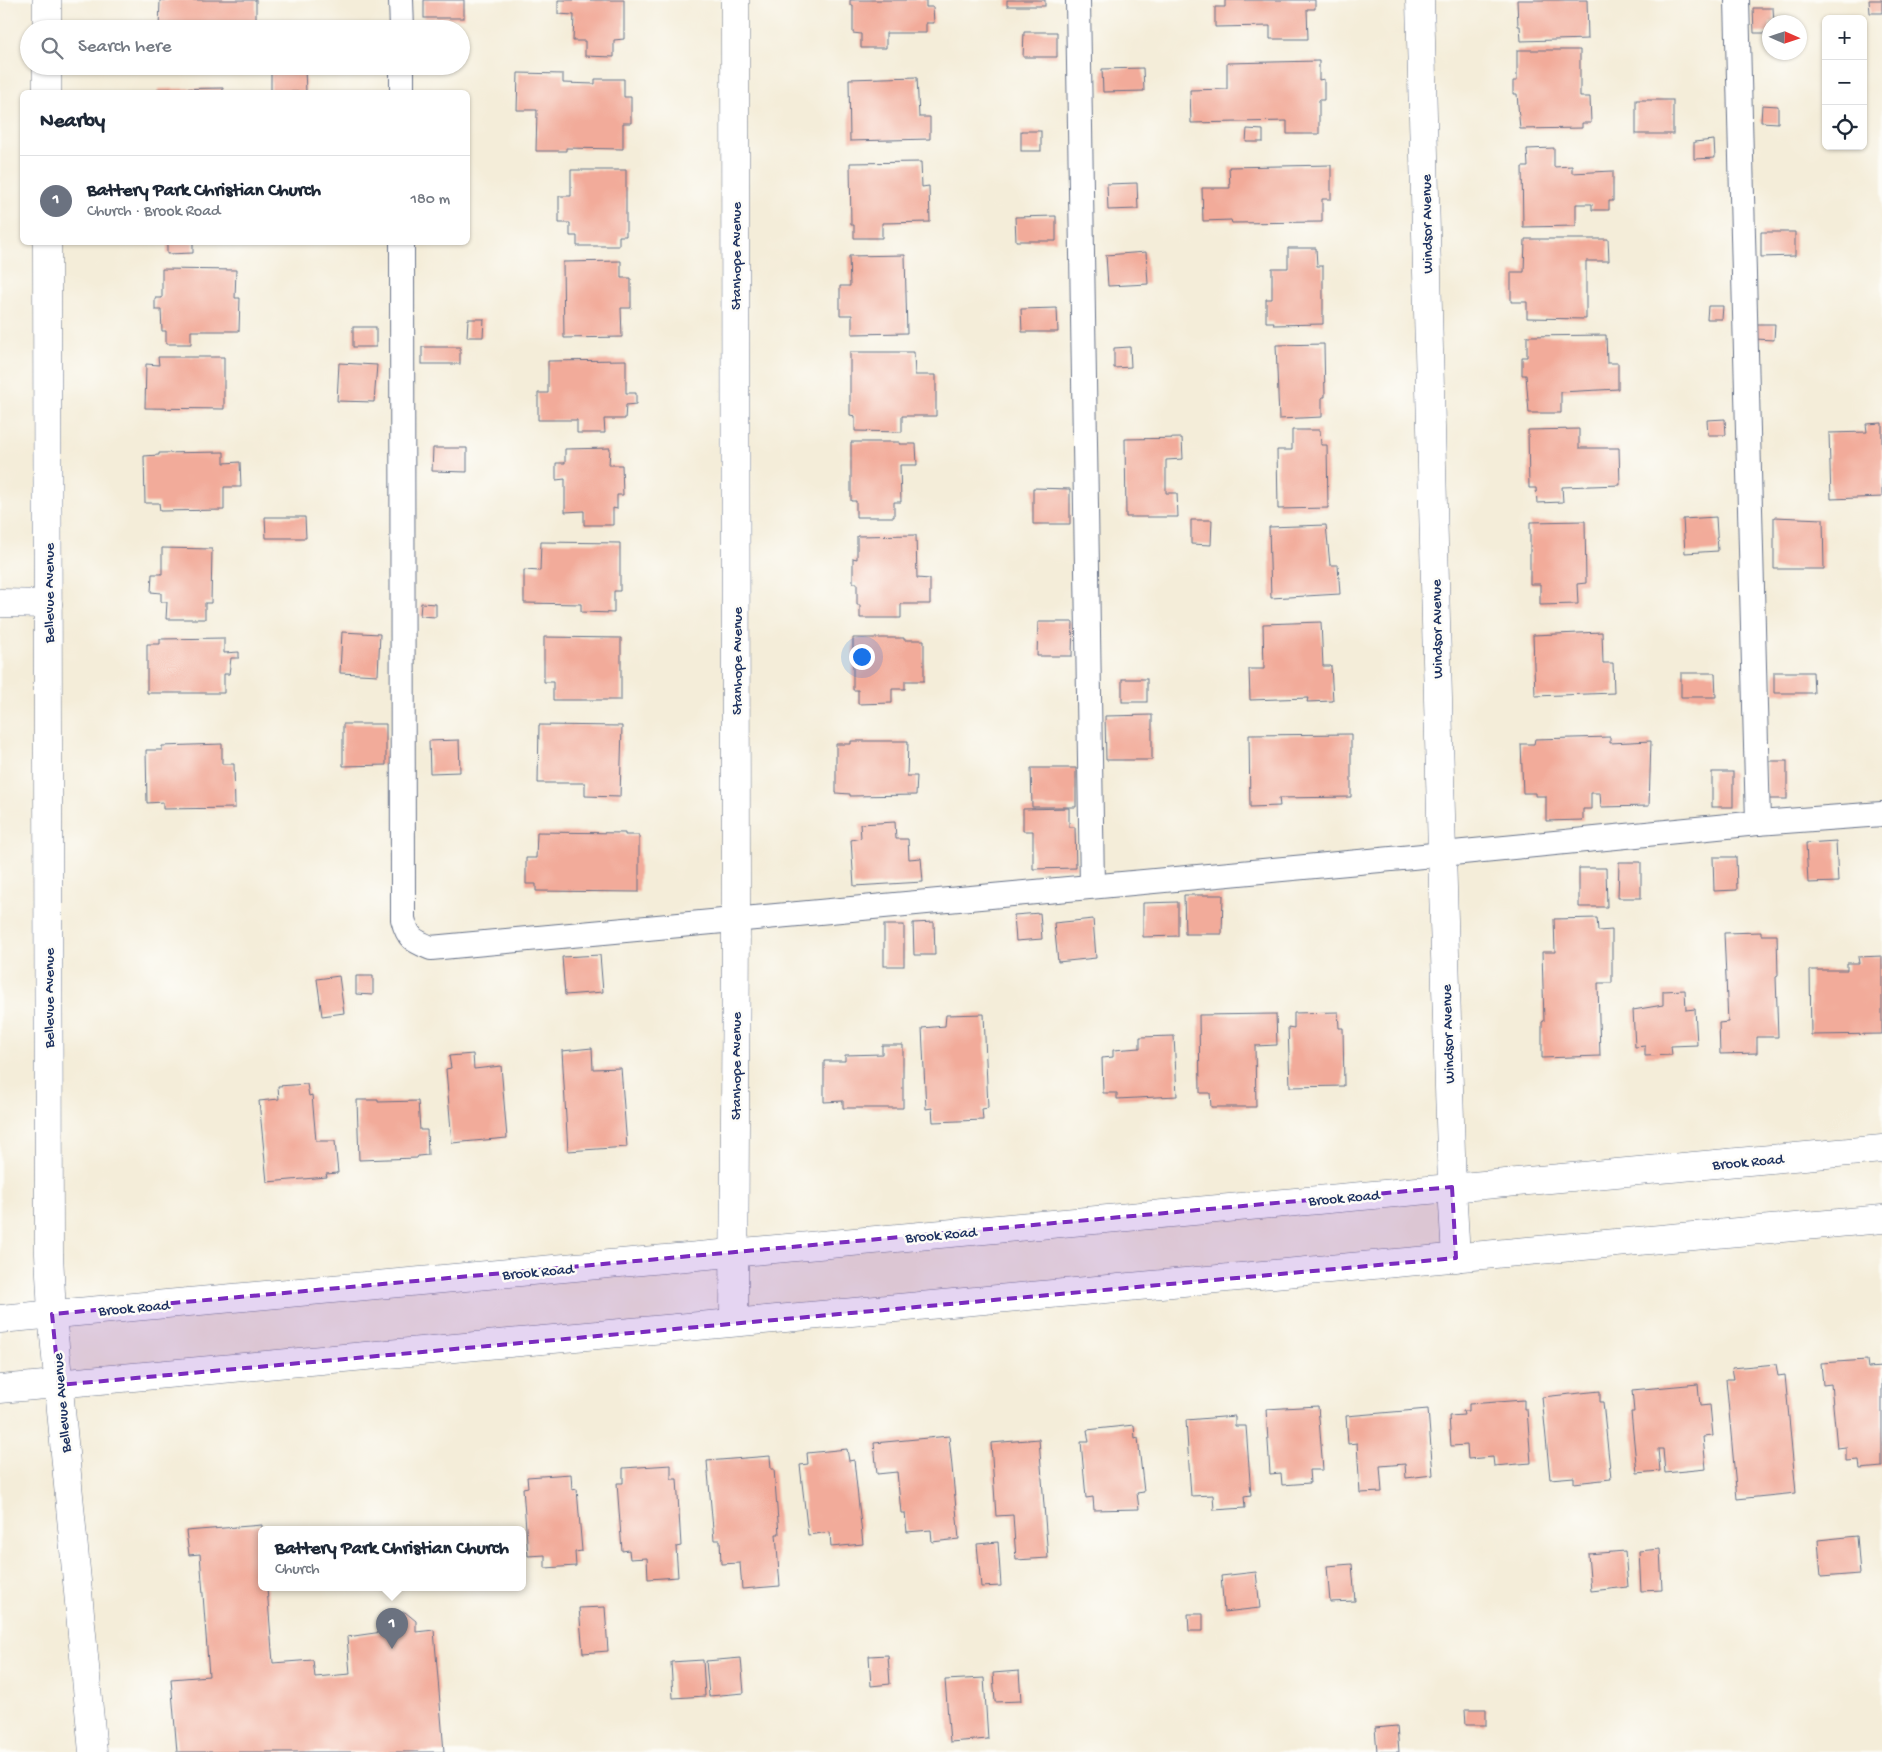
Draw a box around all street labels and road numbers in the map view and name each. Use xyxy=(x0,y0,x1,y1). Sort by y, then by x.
street label: Windsor Avenue xyxy=(1418,174,1438,274)
street label: Stanhope Avenue xyxy=(728,202,746,310)
street label: Bellevue Avenue xyxy=(41,543,59,644)
street label: Windsor Avenue xyxy=(1428,579,1448,679)
street label: Stanhope Avenue xyxy=(729,607,747,715)
street label: Bellevue Avenue xyxy=(41,948,59,1049)
street label: Windsor Avenue xyxy=(1438,984,1460,1084)
street label: Stanhope Avenue xyxy=(728,1012,746,1120)
street label: Brook Road xyxy=(1711,1151,1786,1175)
street label: Brook Road xyxy=(1307,1187,1382,1211)
street label: Brook Road xyxy=(904,1224,979,1248)
street label: Brook Road xyxy=(501,1261,576,1285)
street label: Brook Road xyxy=(97,1297,172,1321)
street label: Bellevue Avenue xyxy=(50,1352,76,1454)

